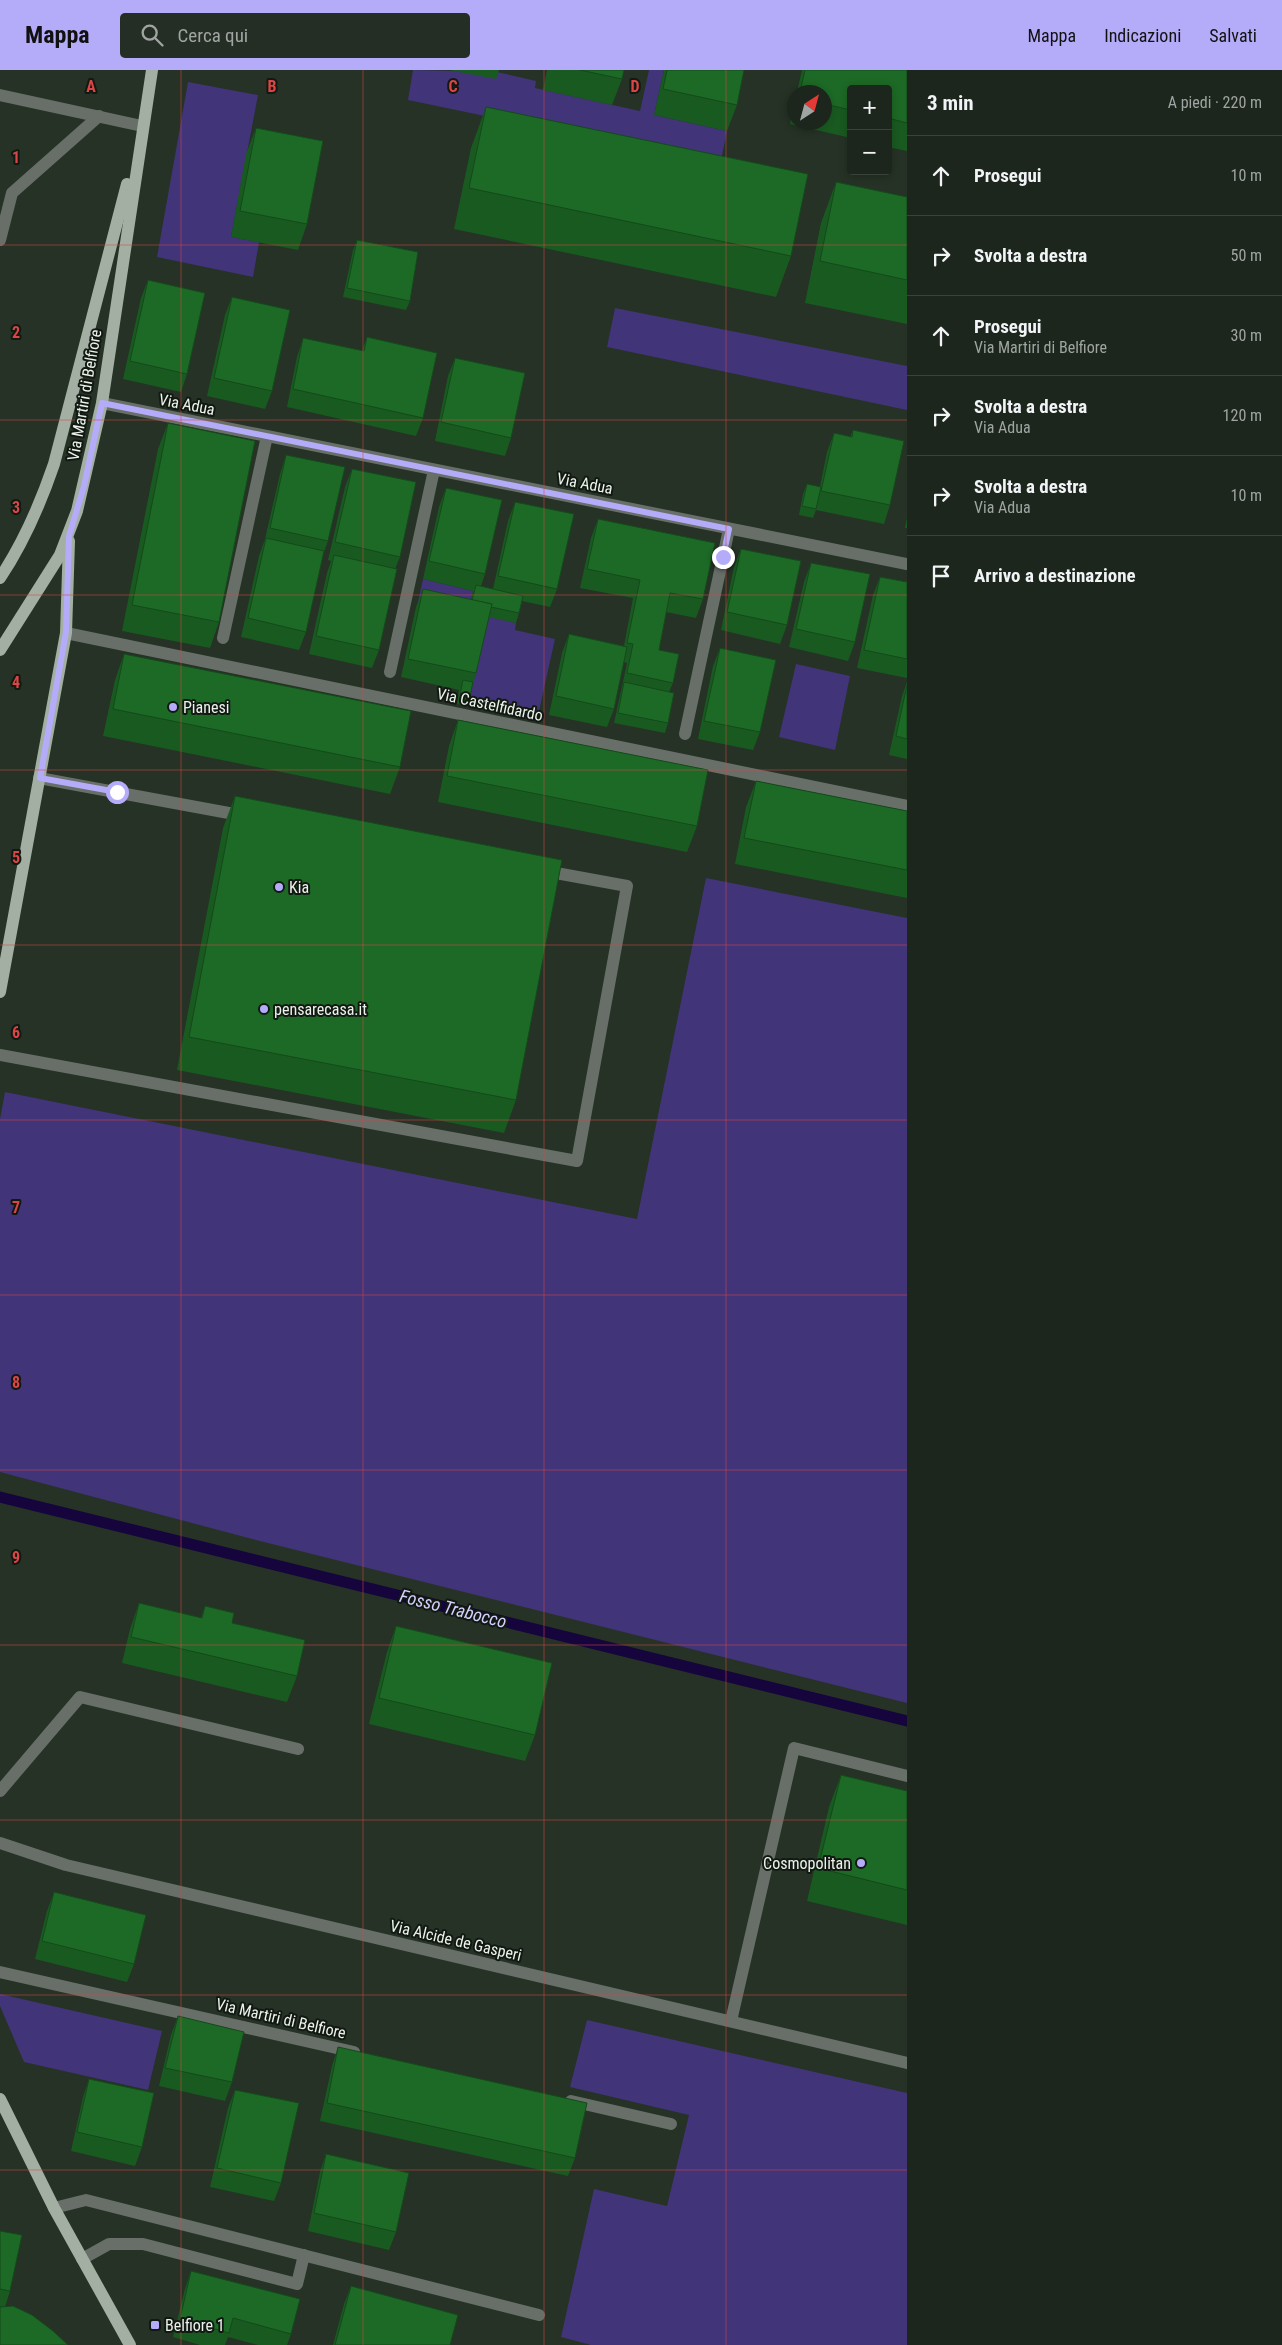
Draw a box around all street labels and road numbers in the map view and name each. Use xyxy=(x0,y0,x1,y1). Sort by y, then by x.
street label: Via Martiri di Belfiore xyxy=(64,328,105,462)
street label: Via Adua xyxy=(157,390,216,419)
street label: Via Adua xyxy=(555,469,614,498)
street label: Via Castelfidardo xyxy=(435,684,545,725)
street label: Via Alcide de Gasperi xyxy=(388,1916,524,1965)
street label: Via Martiri di Belfiore xyxy=(214,1994,348,2043)

